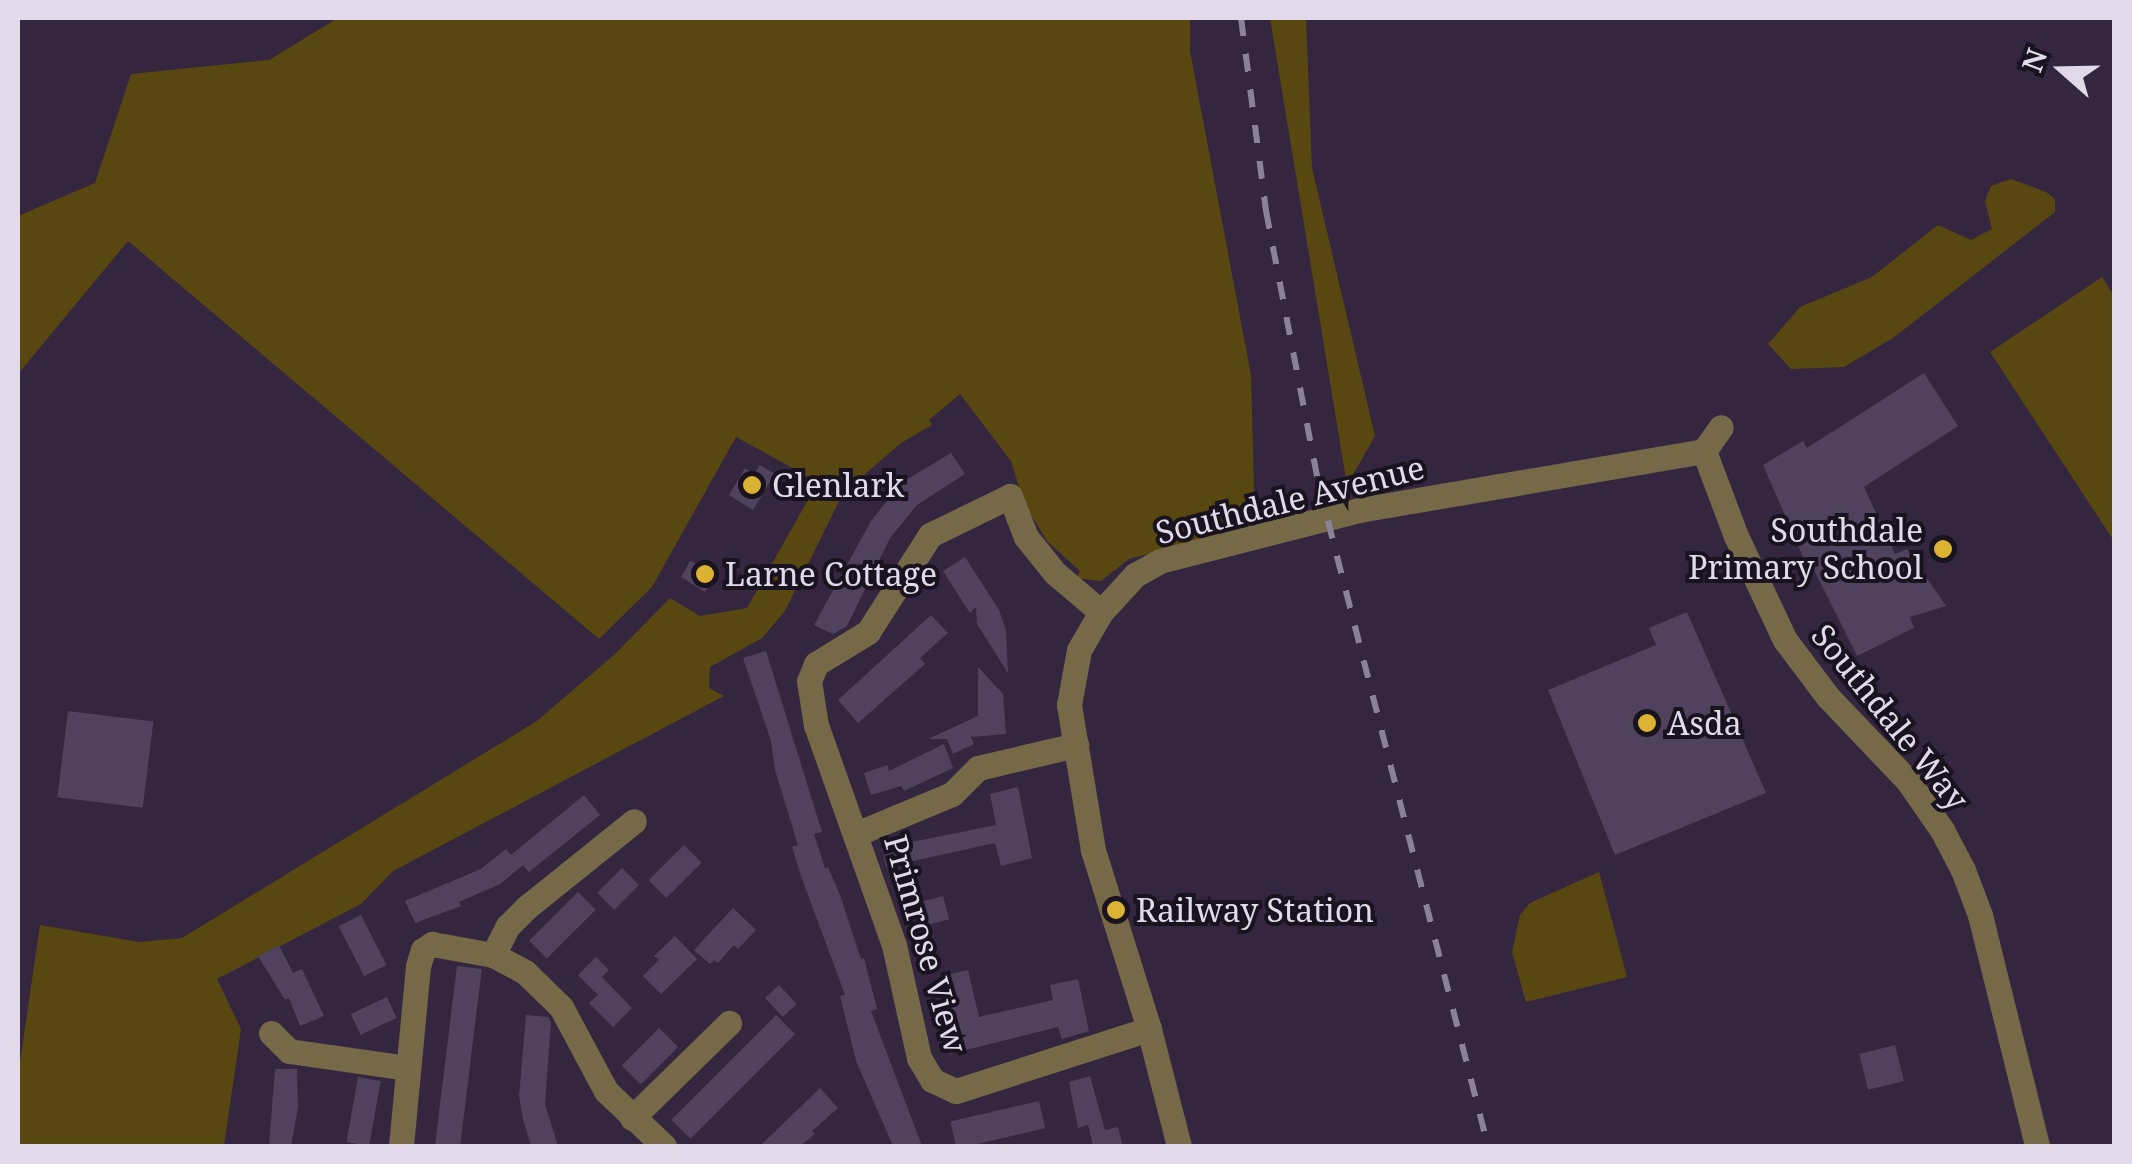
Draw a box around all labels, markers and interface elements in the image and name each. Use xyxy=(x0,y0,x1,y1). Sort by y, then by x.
north arrow xyxy=(2012,20,2112,120)
text: N xyxy=(2012,43,2055,77)
street label: Southdale Avenue xyxy=(1152,448,1428,552)
place label: Glenlark xyxy=(772,466,904,504)
marker: Glenlark xyxy=(741,474,763,496)
place label: Southdale Primary School xyxy=(1688,512,1923,587)
marker: Southdale Primary School xyxy=(1932,538,1954,560)
place label: Larne Cottage xyxy=(725,555,937,593)
marker: Larne Cottage xyxy=(694,563,716,585)
street label: Southdale Way xyxy=(1803,617,1977,817)
place label: Asda xyxy=(1667,704,1742,742)
marker: Asda xyxy=(1636,712,1658,734)
street label: Primrose View xyxy=(877,831,975,1057)
place label: Railway Station xyxy=(1136,891,1374,929)
marker: Railway Station xyxy=(1105,899,1127,921)

